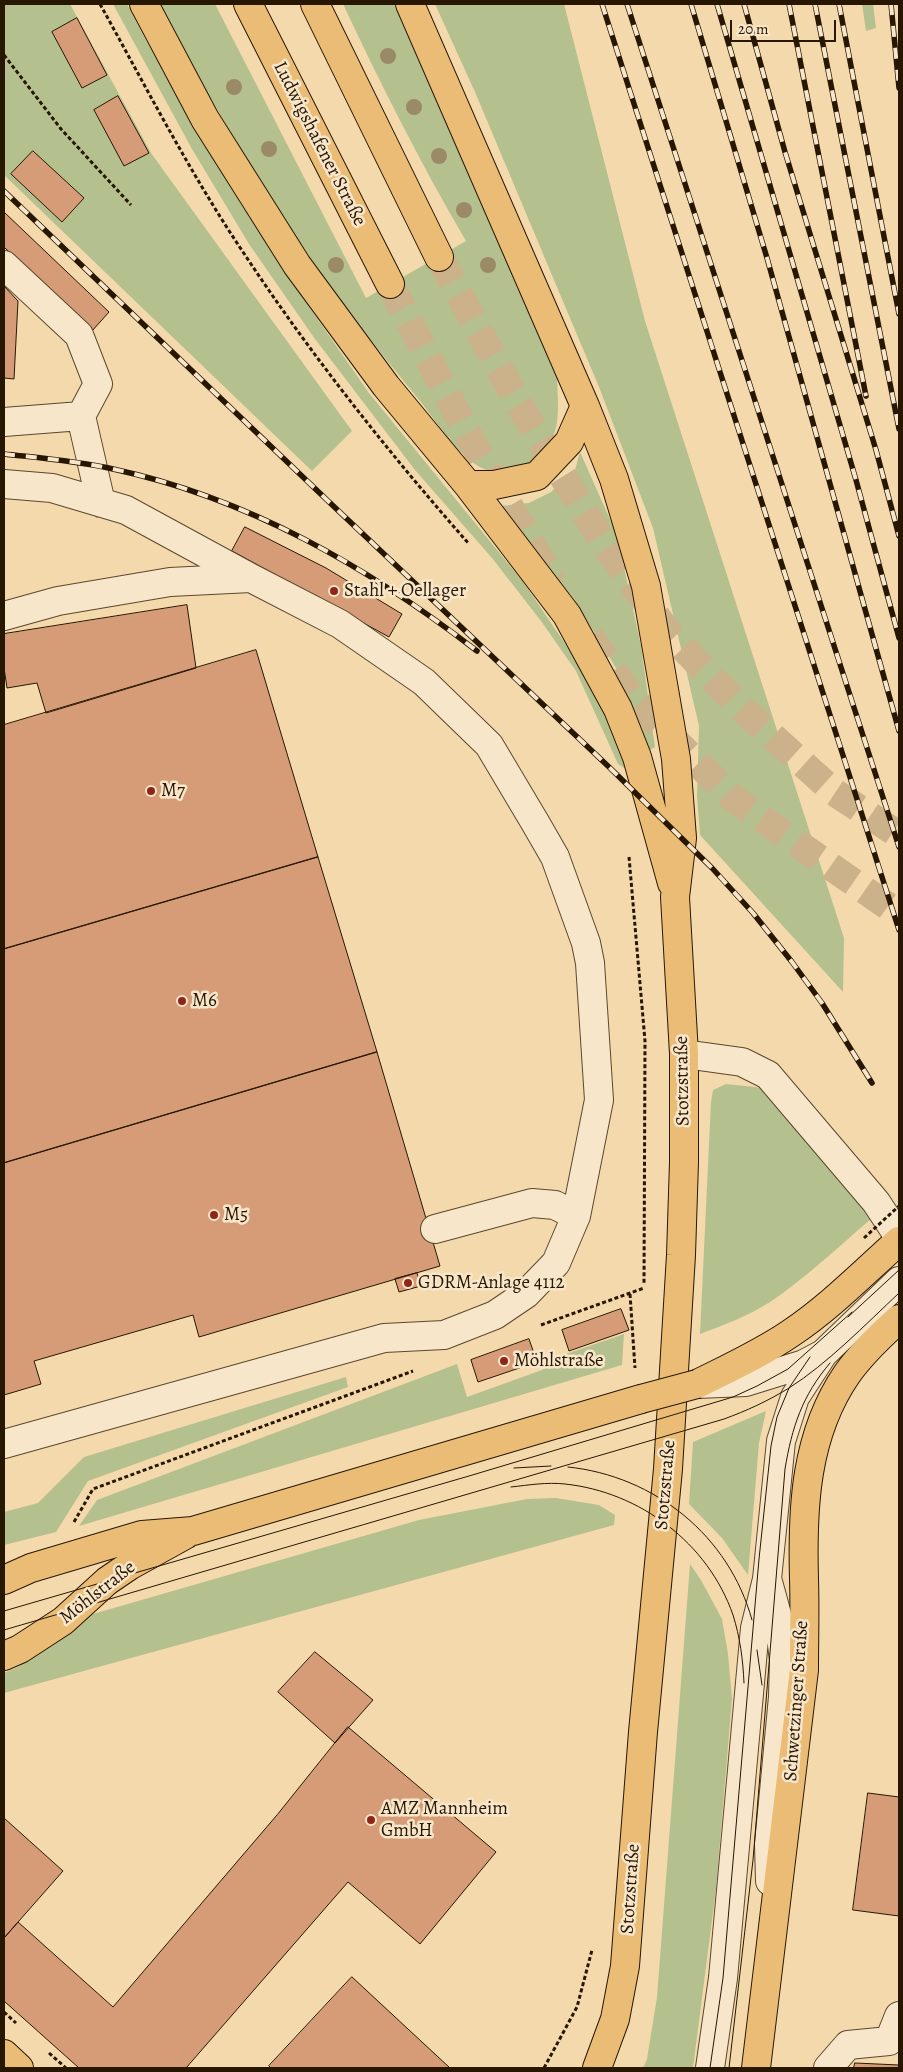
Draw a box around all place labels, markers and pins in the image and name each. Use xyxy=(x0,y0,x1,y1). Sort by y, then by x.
place label: Stahl + Oellager xyxy=(344,580,466,602)
marker: Stahl + Oellager xyxy=(328,585,340,597)
place label: M7 xyxy=(161,780,185,802)
marker: M7 xyxy=(145,785,157,797)
place label: M6 xyxy=(192,990,217,1012)
marker: M6 xyxy=(176,995,188,1007)
place label: M5 xyxy=(224,1204,248,1226)
marker: M5 xyxy=(208,1209,220,1221)
place label: GDRM-Anlage 4112 xyxy=(418,1272,564,1294)
marker: GDRM-Anlage 4112 xyxy=(402,1277,414,1289)
place label: Möhlstraße xyxy=(514,1350,604,1372)
marker: Möhlstraße xyxy=(498,1355,510,1367)
place label: AMZ Mannheim GmbH xyxy=(381,1798,508,1842)
marker: AMZ Mannheim GmbH xyxy=(365,1814,377,1826)

